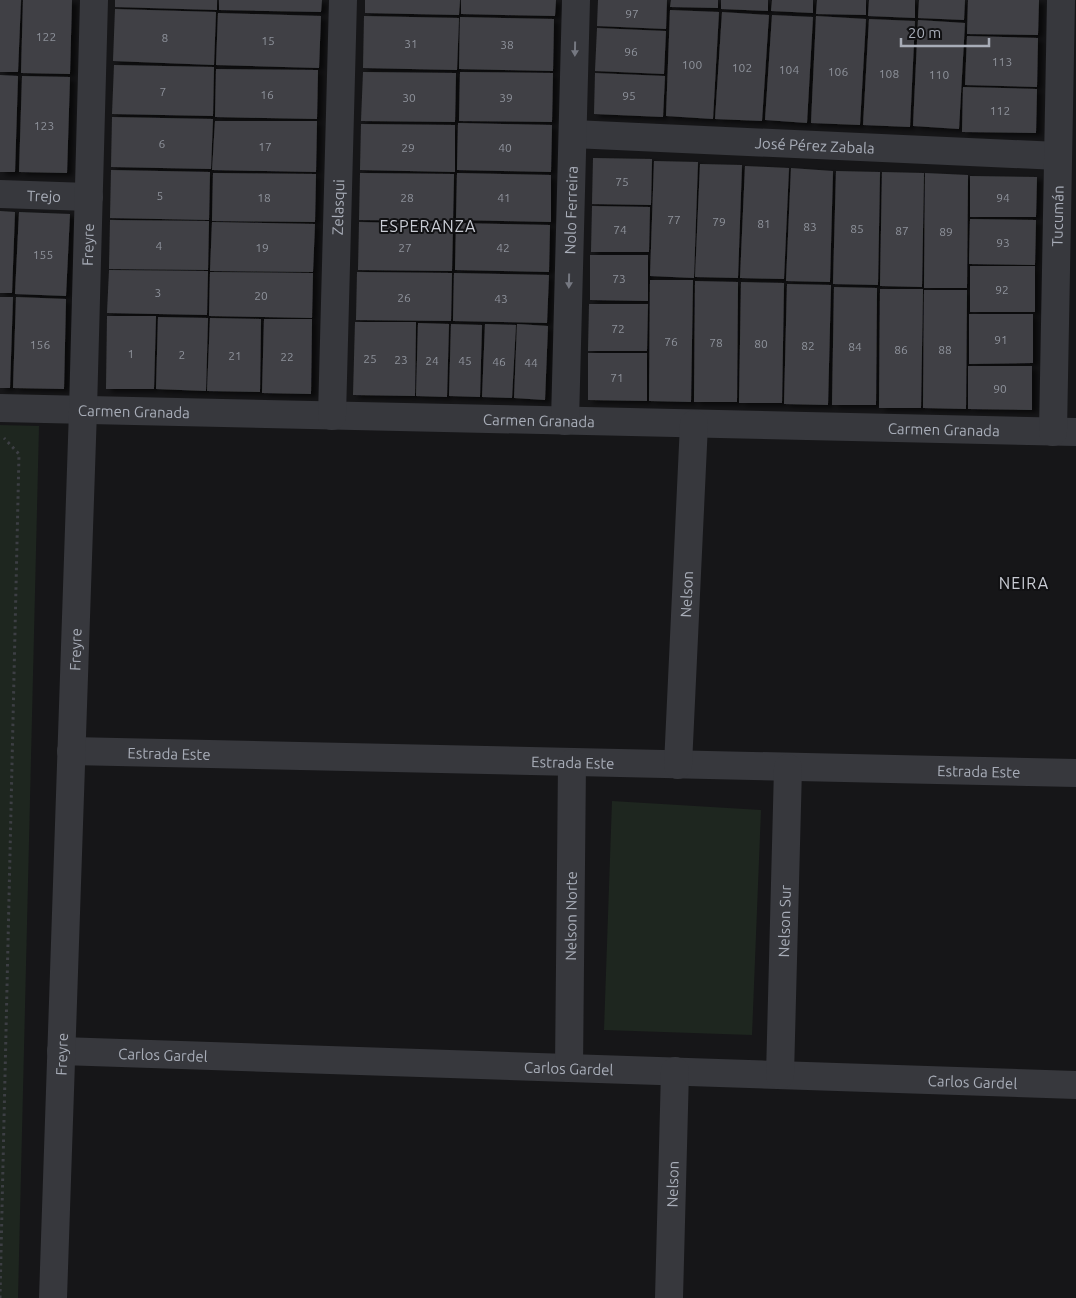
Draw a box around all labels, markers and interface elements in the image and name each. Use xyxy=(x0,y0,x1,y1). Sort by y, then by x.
house number: 97 xyxy=(625,7,639,20)
scale bar xyxy=(901,15,988,47)
text: 20 m xyxy=(908,24,941,41)
house number: 122 xyxy=(36,30,56,43)
house number: 8 xyxy=(162,31,169,44)
house number: 15 xyxy=(261,34,275,47)
house number: 31 xyxy=(404,37,418,50)
house number: 38 xyxy=(500,38,514,51)
one-way arrow xyxy=(571,41,579,57)
house number: 96 xyxy=(624,45,638,58)
house number: 113 xyxy=(992,55,1012,68)
house number: 100 xyxy=(682,58,702,71)
house number: 102 xyxy=(732,61,752,74)
house number: 104 xyxy=(779,63,799,76)
house number: 106 xyxy=(828,65,848,78)
house number: 108 xyxy=(879,67,899,80)
house number: 110 xyxy=(929,68,949,81)
house number: 7 xyxy=(160,85,166,98)
house number: 16 xyxy=(260,88,274,101)
house number: 95 xyxy=(622,89,636,102)
house number: 30 xyxy=(402,91,416,104)
house number: 39 xyxy=(499,91,513,104)
house number: 112 xyxy=(990,104,1010,117)
house number: 123 xyxy=(34,119,54,132)
street label: José Pérez Zabala xyxy=(754,134,875,156)
house number: 6 xyxy=(159,137,166,150)
house number: 17 xyxy=(258,140,272,153)
house number: 29 xyxy=(401,141,415,154)
house number: 40 xyxy=(498,141,512,154)
street label: Nolo Ferreira xyxy=(561,166,580,255)
house number: 75 xyxy=(615,175,629,188)
street label: Zelasqui xyxy=(328,179,347,235)
street label: Tucumán xyxy=(1048,185,1066,247)
street label: Trejo xyxy=(27,186,61,205)
house number: 5 xyxy=(157,189,163,202)
house number: 18 xyxy=(257,191,271,204)
house number: 28 xyxy=(400,191,414,204)
house number: 41 xyxy=(497,191,511,204)
house number: 94 xyxy=(996,191,1010,204)
house number: 77 xyxy=(667,213,681,226)
house number: 79 xyxy=(712,215,726,228)
district label: ESPERANZA xyxy=(380,217,476,235)
house number: 81 xyxy=(757,217,771,230)
house number: 83 xyxy=(803,220,817,233)
house number: 85 xyxy=(850,222,864,235)
street label: Freyre xyxy=(78,223,97,266)
house number: 74 xyxy=(613,223,627,236)
house number: 87 xyxy=(895,224,909,237)
house number: 89 xyxy=(939,225,953,238)
house number: 93 xyxy=(996,236,1010,249)
house number: 4 xyxy=(156,239,163,252)
house number: 19 xyxy=(255,241,269,254)
house number: 27 xyxy=(398,241,412,254)
house number: 42 xyxy=(496,241,510,254)
house number: 155 xyxy=(33,248,53,261)
house number: 73 xyxy=(612,272,626,285)
one-way arrow xyxy=(565,273,573,289)
house number: 92 xyxy=(995,283,1009,296)
house number: 3 xyxy=(155,286,161,299)
house number: 20 xyxy=(254,289,268,302)
house number: 26 xyxy=(397,291,411,304)
house number: 43 xyxy=(494,292,508,305)
house number: 72 xyxy=(611,322,625,335)
house number: 91 xyxy=(994,333,1008,346)
house number: 76 xyxy=(664,335,678,348)
house number: 78 xyxy=(709,336,723,349)
house number: 80 xyxy=(754,337,768,350)
house number: 156 xyxy=(30,338,50,351)
house number: 82 xyxy=(801,339,815,352)
house number: 84 xyxy=(848,340,862,353)
house number: 86 xyxy=(894,343,908,356)
house number: 88 xyxy=(938,343,952,356)
house number: 1 xyxy=(128,347,134,360)
house number: 2 xyxy=(179,348,185,361)
house number: 21 xyxy=(228,349,242,362)
house number: 22 xyxy=(280,350,294,363)
house number: 25 xyxy=(363,352,377,365)
house number: 23 xyxy=(394,353,408,366)
house number: 24 xyxy=(425,354,439,367)
house number: 45 xyxy=(458,354,472,367)
house number: 46 xyxy=(492,355,506,368)
house number: 44 xyxy=(524,356,538,369)
house number: 71 xyxy=(610,371,624,384)
house number: 90 xyxy=(993,382,1007,395)
street label: Carmen Granada xyxy=(78,401,190,421)
street label: Carmen Granada xyxy=(483,410,595,430)
street label: Carmen Granada xyxy=(888,419,1000,439)
street label: Nelson xyxy=(676,570,696,618)
district label: NEIRA xyxy=(999,574,1049,592)
street label: Freyre xyxy=(66,628,84,671)
street label: Estrada Este xyxy=(127,744,211,763)
street label: Estrada Este xyxy=(531,753,615,771)
street label: Estrada Este xyxy=(937,761,1021,780)
street label: Nelson Norte xyxy=(562,871,579,961)
street label: Nelson Sur xyxy=(775,884,793,957)
street label: Freyre xyxy=(52,1032,70,1076)
street label: Carlos Gardel xyxy=(118,1044,208,1064)
street label: Carlos Gardel xyxy=(524,1058,614,1078)
street label: Carlos Gardel xyxy=(927,1072,1018,1092)
street label: Nelson xyxy=(663,1160,681,1208)

